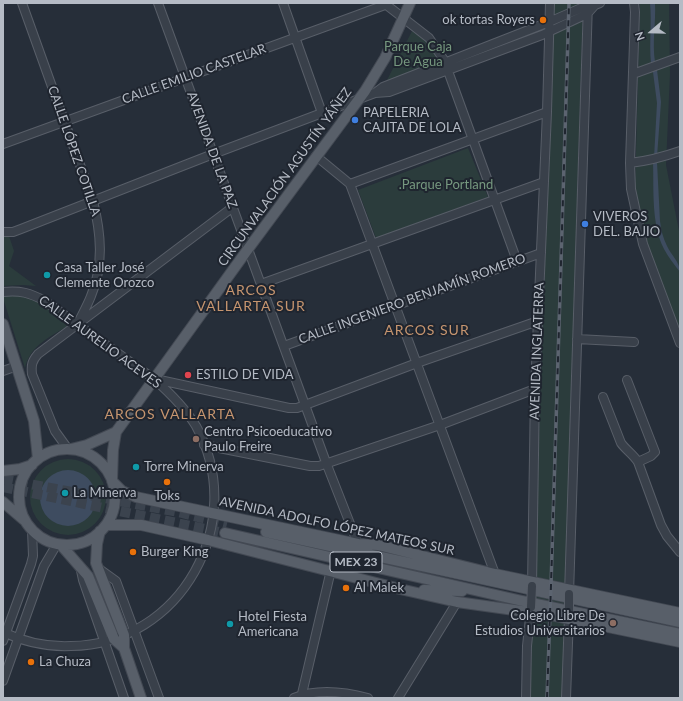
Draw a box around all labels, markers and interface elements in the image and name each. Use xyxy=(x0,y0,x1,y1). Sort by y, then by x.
place label: ok tortas Royers xyxy=(442,12,535,28)
north arrow xyxy=(631,12,671,52)
marker: ok tortas Royers xyxy=(538,15,548,25)
text: N xyxy=(632,30,647,42)
park label: Parque Caja De Agua xyxy=(384,39,452,70)
street label: CALLE EMILIO CASTELAR xyxy=(120,41,268,107)
street label: CALLE LÓPEZ COTILLA xyxy=(44,84,104,218)
street label: CIRCUNVALACIÓN AGUSTÍN YÁÑEZ xyxy=(215,85,355,269)
street label: AVENIDA DE LA PAZ xyxy=(184,90,240,210)
place label: PAPELERIA CAJITA DE LOLA xyxy=(363,105,461,136)
marker: PAPELERIA CAJITA DE LOLA xyxy=(350,115,360,125)
park label: .Parque Portland xyxy=(399,177,493,193)
place label: VIVEROS DEL. BAJIO xyxy=(593,209,660,240)
marker: VIVEROS DEL. BAJIO xyxy=(580,219,590,229)
street label: CALLE INGENIERO BENJAMÍN ROMERO xyxy=(296,251,528,347)
place label: Casa Taller José Clemente Orozco xyxy=(55,260,154,291)
marker: Casa Taller José Clemente Orozco xyxy=(42,270,52,280)
district label: ARCOS VALLARTA SUR xyxy=(196,282,306,314)
street label: AVENIDA INGLATERRA xyxy=(527,282,547,420)
street label: CALLE AURELIO ACEVES xyxy=(36,292,164,392)
district label: ARCOS SUR xyxy=(384,322,470,338)
place label: ESTILO DE VIDA xyxy=(196,367,293,383)
marker: ESTILO DE VIDA xyxy=(183,370,193,380)
district label: ARCOS VALLARTA xyxy=(105,406,235,422)
place label: Centro Psicoeducativo Paulo Freire xyxy=(204,424,332,455)
marker: Centro Psicoeducativo Paulo Freire xyxy=(191,434,201,444)
place label: Torre Minerva xyxy=(144,459,224,475)
marker: Torre Minerva xyxy=(131,462,141,472)
marker: Toks xyxy=(162,477,172,487)
place label: La Minerva xyxy=(73,485,136,501)
marker: La Minerva xyxy=(60,488,70,498)
place label: Toks xyxy=(154,488,180,504)
street label: AVENIDA ADOLFO LÓPEZ MATEOS SUR xyxy=(218,493,456,559)
place label: Burger King xyxy=(141,544,208,560)
marker: Burger King xyxy=(128,547,138,557)
road number: MEX 23 xyxy=(330,552,382,572)
place label: Al Malek xyxy=(354,580,404,596)
marker: Al Malek xyxy=(341,583,351,593)
place label: Colegio Libre De Estudios Universitarios xyxy=(475,608,605,639)
place label: Hotel Fiesta Americana xyxy=(238,609,307,640)
marker: Colegio Libre De Estudios Universitarios xyxy=(608,618,618,628)
marker: Hotel Fiesta Americana xyxy=(225,619,235,629)
place label: La Chuza xyxy=(39,654,91,670)
marker: La Chuza xyxy=(26,657,36,667)

